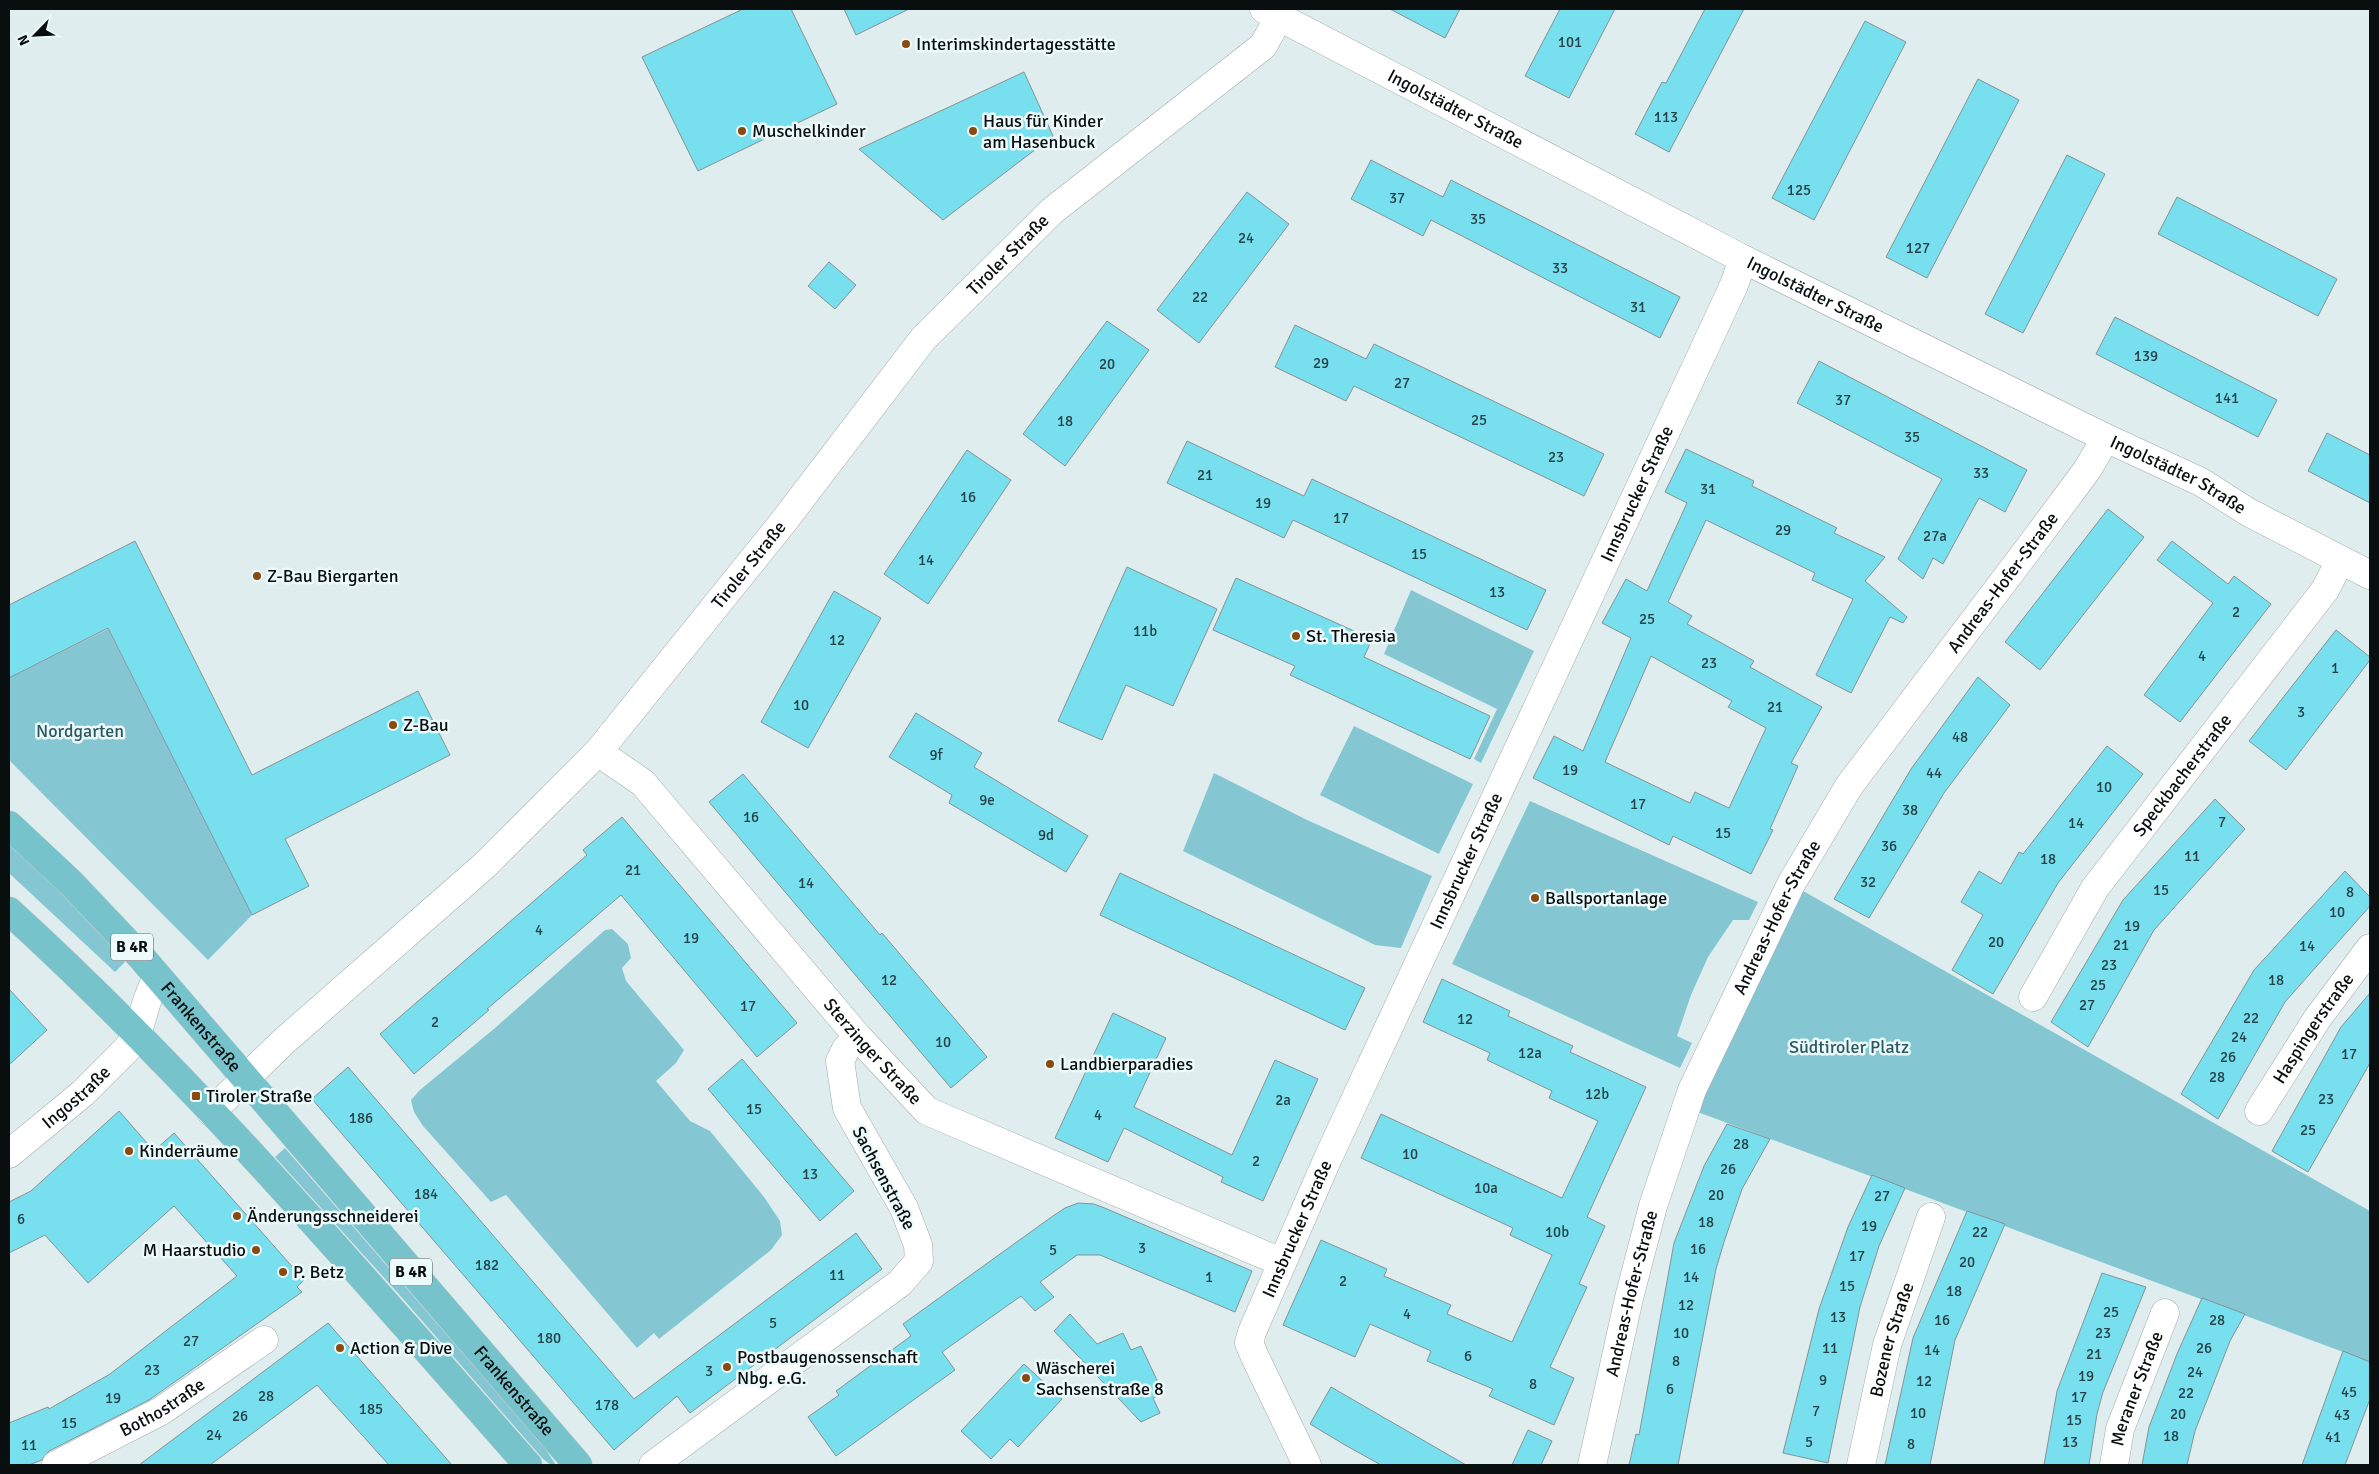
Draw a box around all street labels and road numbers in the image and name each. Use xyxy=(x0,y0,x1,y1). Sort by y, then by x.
street label: Ingolstädter Straße xyxy=(1384,64,1527,153)
street label: Tiroler Straße xyxy=(962,209,1053,300)
street label: Ingolstädter Straße xyxy=(1743,252,1888,338)
street label: Innsbrucker Straße xyxy=(1596,422,1678,565)
street label: Ingolstädter Straße xyxy=(2107,430,2250,519)
street label: Andreas-Hofer-Straße xyxy=(1943,508,2063,657)
street label: Tiroler Straße xyxy=(707,517,791,613)
street label: Speckbacherstraße xyxy=(2128,710,2236,841)
street label: Innsbrucker Straße xyxy=(1425,789,1507,933)
street label: Andreas-Hofer-Straße xyxy=(1729,836,1826,998)
road number: B 4R xyxy=(111,934,153,960)
street label: Haspingerstraße xyxy=(2268,969,2358,1088)
street label: Frankenstraße xyxy=(156,977,246,1077)
street label: Sterzinger Straße xyxy=(819,994,926,1109)
street label: Ingostraße xyxy=(37,1061,115,1133)
street label: Sachsenstraße xyxy=(847,1122,921,1234)
street label: Innsbrucker Straße xyxy=(1257,1157,1337,1301)
street label: Andreas-Hofer-Straße xyxy=(1601,1208,1662,1379)
road number: B 4R xyxy=(390,1258,432,1286)
street label: Bozener Straße xyxy=(1865,1280,1919,1399)
street label: Meraner Straße xyxy=(2106,1328,2168,1448)
street label: Frankenstraße xyxy=(469,1341,559,1440)
street label: Bothostraße xyxy=(116,1373,209,1441)

